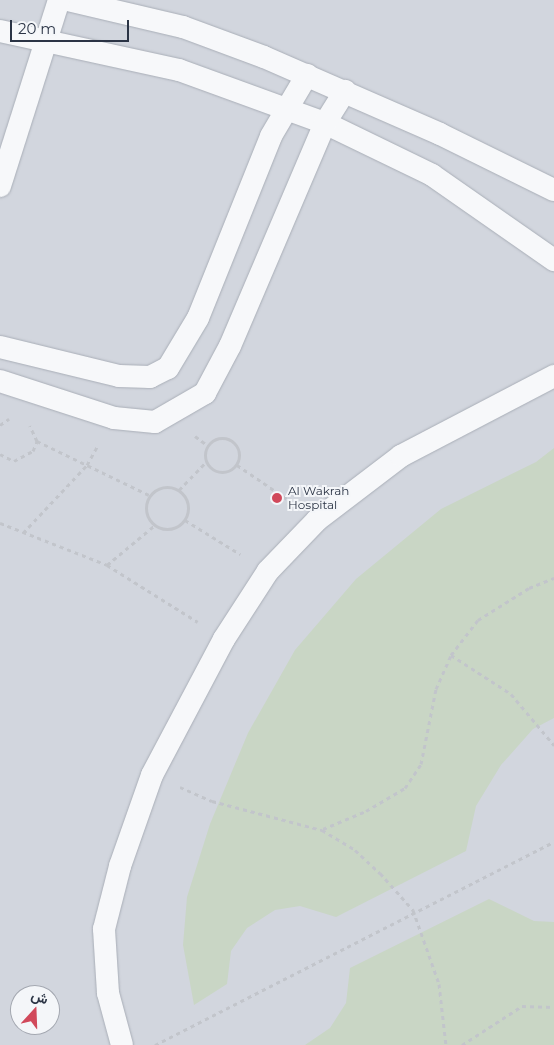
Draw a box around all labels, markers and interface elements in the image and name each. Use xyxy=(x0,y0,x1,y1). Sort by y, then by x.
scale bar xyxy=(12,10,131,42)
text: 20 m xyxy=(18,19,56,38)
place label: Al Wakrah Hospital xyxy=(288,484,349,512)
marker: Al Wakrah Hospital xyxy=(270,491,284,505)
north arrow xyxy=(10,985,60,1035)
text: ش xyxy=(29,986,51,1008)

